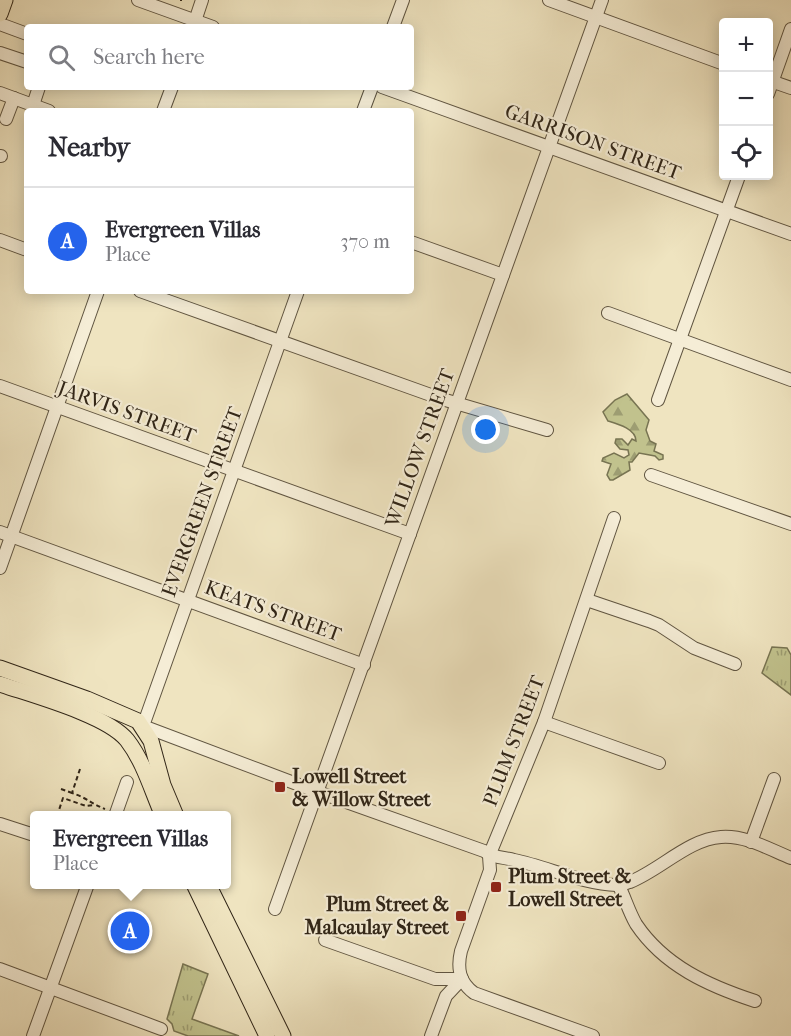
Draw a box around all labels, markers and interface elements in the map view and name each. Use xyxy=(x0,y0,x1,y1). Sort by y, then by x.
map controls xyxy=(719,18,773,180)
button: + xyxy=(719,18,773,72)
search box xyxy=(24,24,414,90)
icon: search xyxy=(45,41,78,74)
text: Search here xyxy=(93,44,205,70)
button: − xyxy=(719,72,773,126)
street label: GARRISON STREET xyxy=(502,99,685,185)
button: locate xyxy=(719,126,773,180)
text: Nearby xyxy=(48,132,130,163)
text: Evergreen Villas xyxy=(105,217,260,243)
text: A xyxy=(61,230,74,253)
text: 370 m xyxy=(340,230,390,253)
text: Place xyxy=(105,243,151,266)
street label: WILLOW STREET xyxy=(380,365,460,531)
street label: JARVIS STREET xyxy=(53,376,200,448)
street label: EVERGREEN STREET xyxy=(157,404,247,600)
your location xyxy=(471,415,500,444)
street label: KEATS STREET xyxy=(202,576,345,647)
street label: PLUM STREET xyxy=(479,672,550,810)
place label: Lowell Street & Willow Street xyxy=(292,765,432,811)
marker: Lowell Street & Willow Street xyxy=(273,780,287,794)
popup xyxy=(30,811,231,889)
text: Evergreen Villas xyxy=(53,826,208,852)
text: Place xyxy=(53,852,98,875)
place label: Plum Street & Lowell Street xyxy=(508,865,632,911)
marker: Plum Street & Lowell Street xyxy=(489,880,503,894)
place label: Plum Street & Malcaulay Street xyxy=(304,893,450,939)
pin: A xyxy=(110,908,150,954)
marker: Plum Street & Malcaulay Street xyxy=(454,909,468,923)

